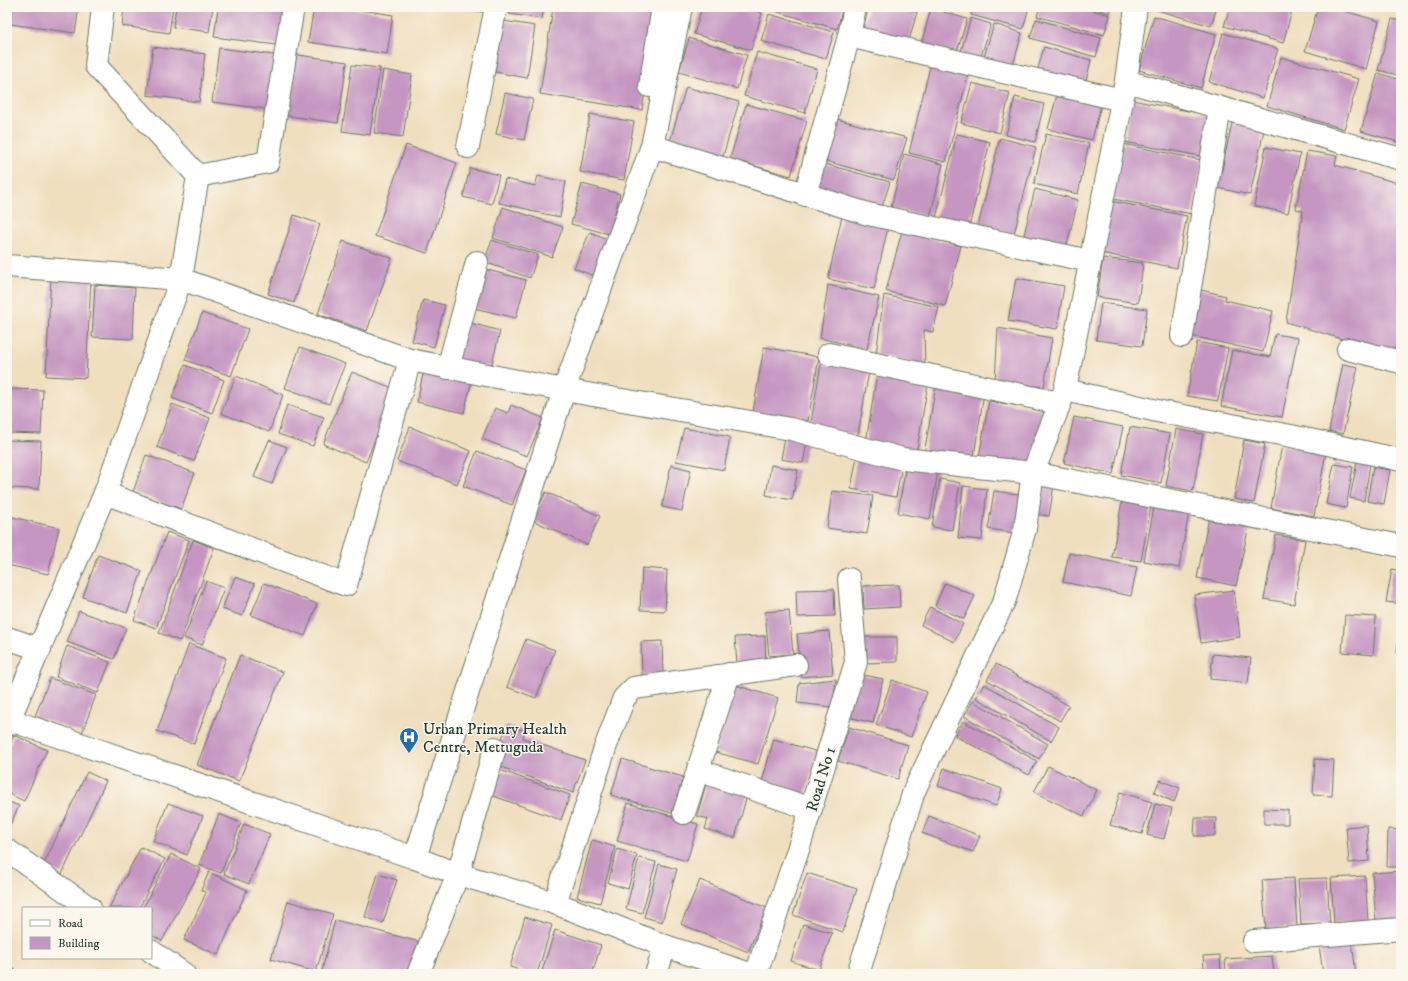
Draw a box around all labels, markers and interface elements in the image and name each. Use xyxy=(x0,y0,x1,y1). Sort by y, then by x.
place label: Urban Primary Health Centre, Mettuguda xyxy=(423,719,568,757)
hospital icon: Urban Primary Health Centre, Mettuguda xyxy=(398,726,420,754)
street label: Road No 1 xyxy=(802,744,840,814)
legend xyxy=(22,907,152,959)
text: Road xyxy=(58,916,83,931)
text: Building xyxy=(58,936,99,951)

